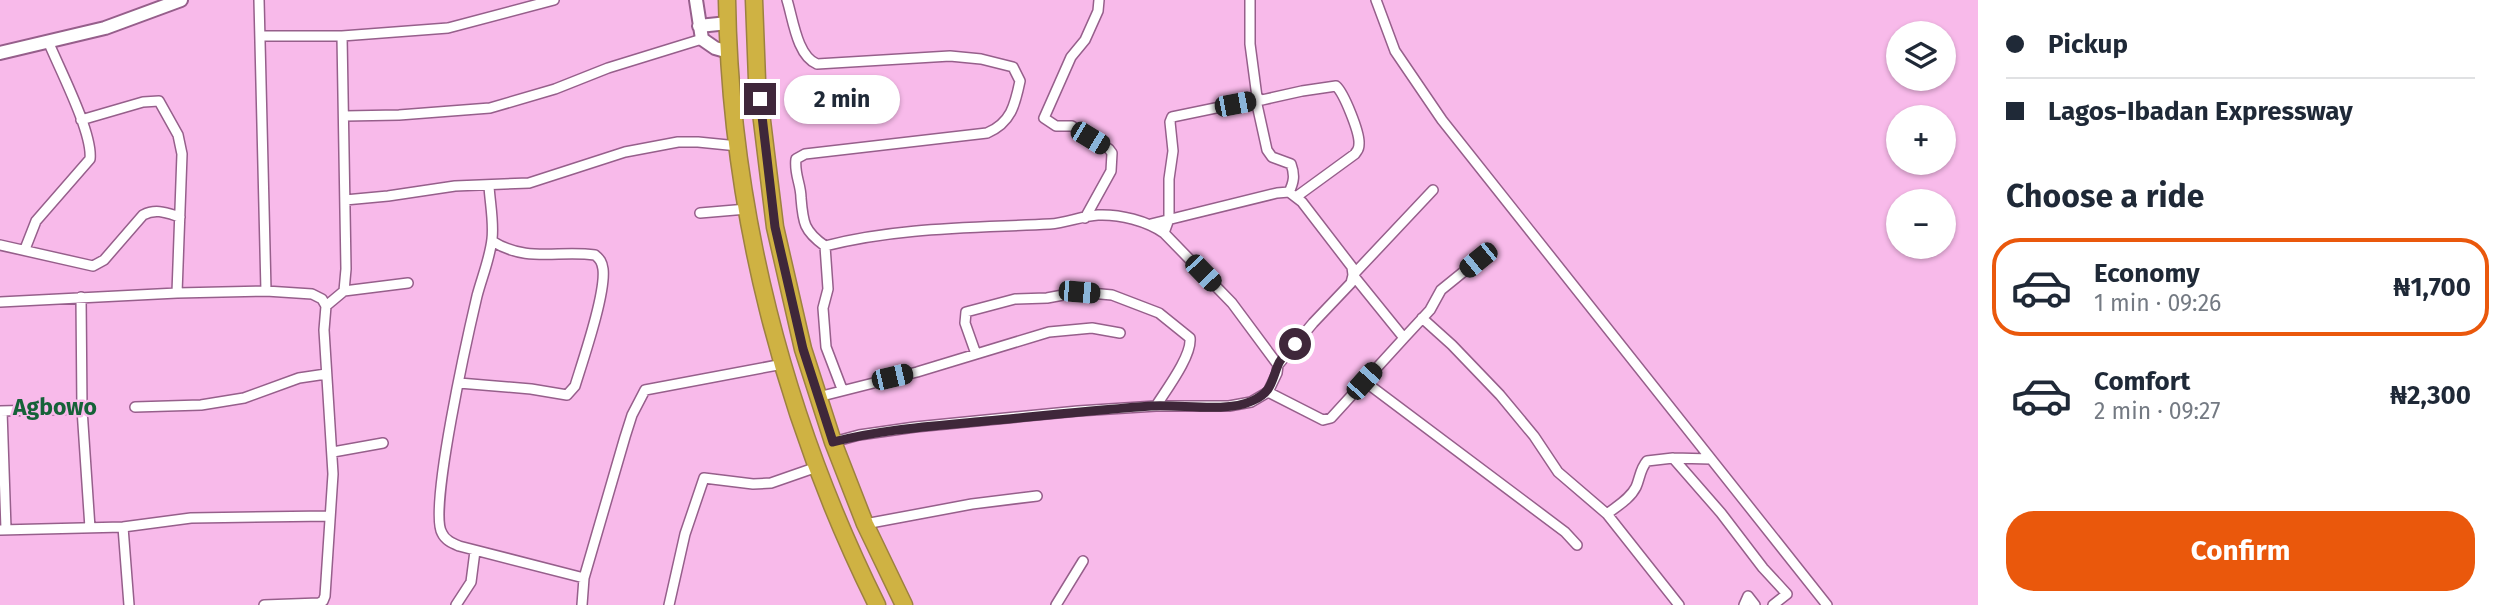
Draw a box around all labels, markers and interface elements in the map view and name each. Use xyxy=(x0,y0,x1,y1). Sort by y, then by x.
map controls xyxy=(1886,21,1956,259)
button: layers xyxy=(1886,21,1956,91)
text: Pickup xyxy=(2048,29,2128,60)
callout: 2 min xyxy=(784,74,900,124)
route end xyxy=(744,83,776,115)
text: 2 min xyxy=(814,85,870,113)
car xyxy=(1213,90,1258,118)
text: Lagos-Ibadan Expressway xyxy=(2048,96,2353,127)
button: + xyxy=(1886,105,1956,175)
car xyxy=(1067,118,1114,158)
text: Choose a ride xyxy=(2006,177,2204,215)
button: − xyxy=(1886,189,1956,259)
car xyxy=(1456,239,1501,281)
car xyxy=(1181,251,1226,295)
icon: car xyxy=(2010,256,2073,319)
text: Economy xyxy=(2094,258,2200,289)
text: ₦1,700 xyxy=(2393,272,2471,303)
car xyxy=(1058,280,1101,304)
text: 1 min · 09:26 xyxy=(2094,289,2221,317)
route start xyxy=(1279,328,1311,360)
car xyxy=(1343,358,1386,404)
car xyxy=(870,362,915,392)
icon: car xyxy=(2010,364,2073,427)
text: Comfort xyxy=(2094,366,2190,397)
text: ₦2,300 xyxy=(2390,380,2471,411)
district label: Agbowo xyxy=(12,393,97,421)
text: 2 min · 09:27 xyxy=(2094,397,2220,425)
button: Confirm xyxy=(2006,511,2475,591)

